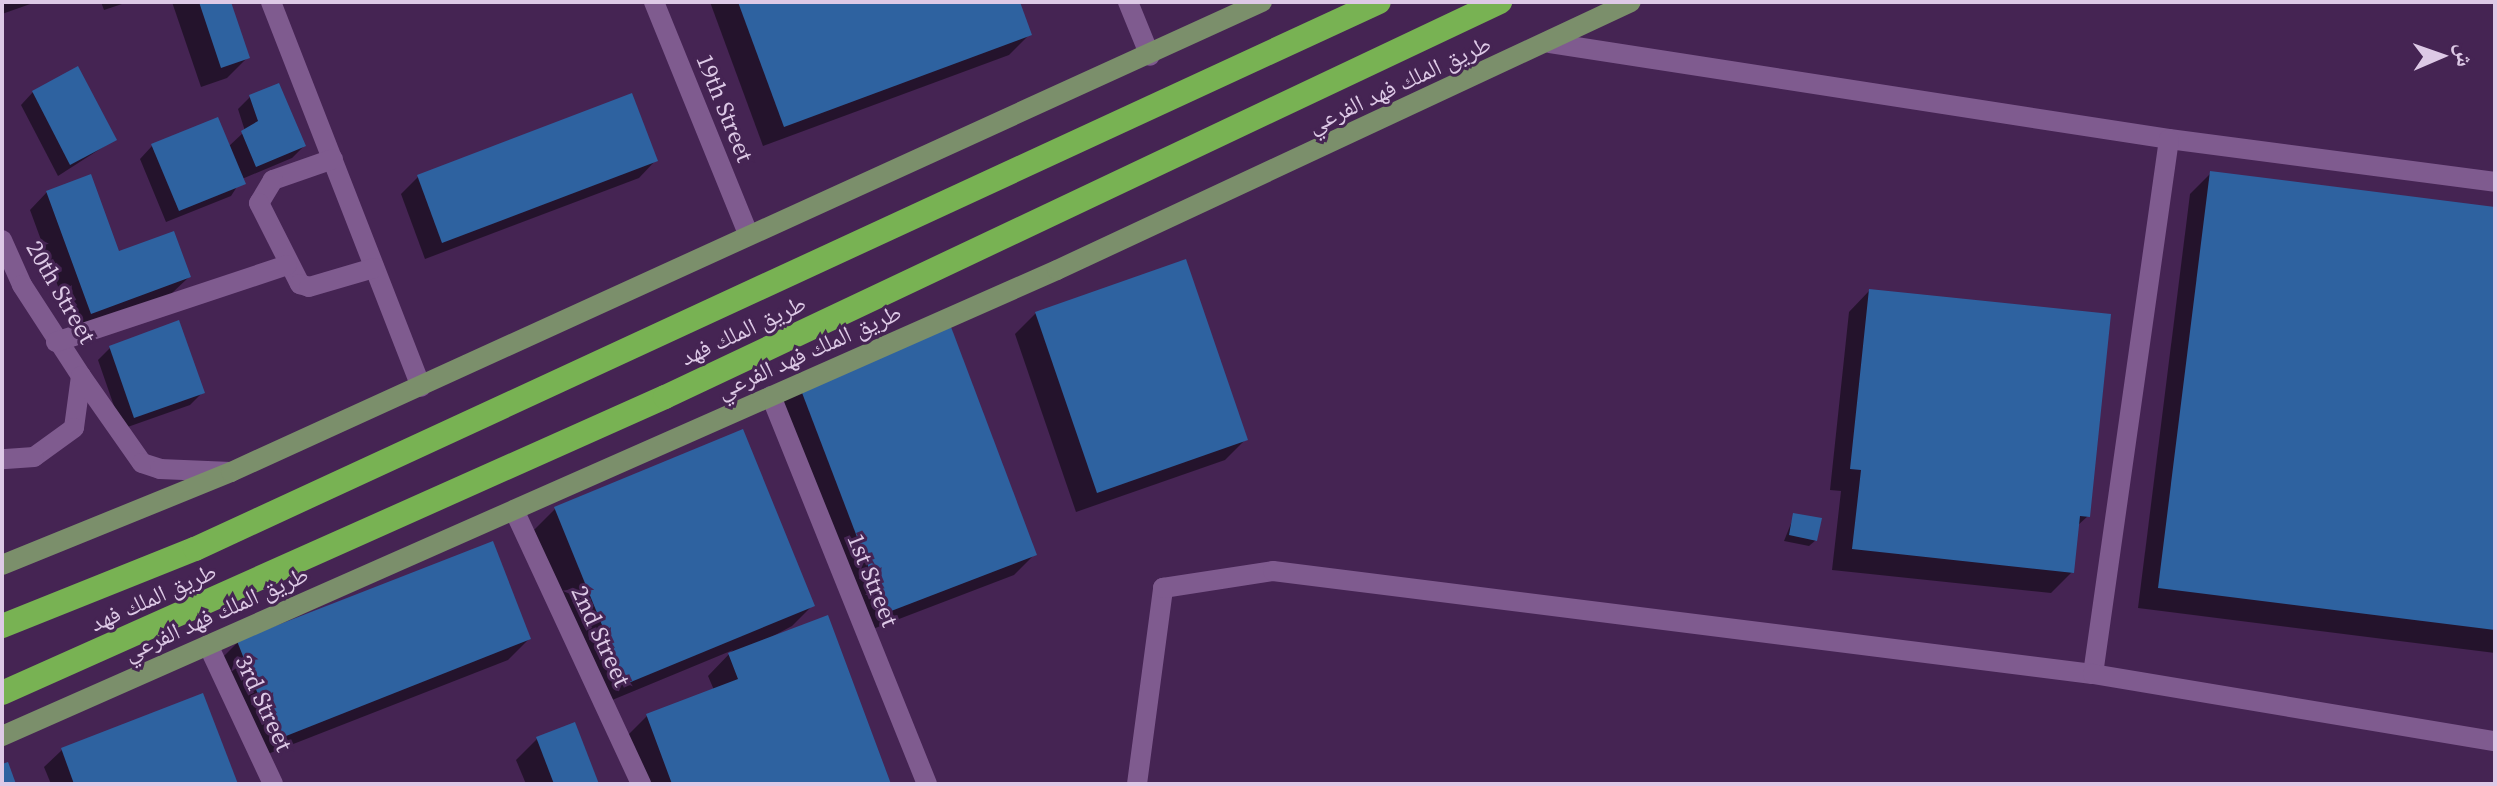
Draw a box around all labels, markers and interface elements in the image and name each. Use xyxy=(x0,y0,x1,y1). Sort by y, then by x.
north arrow xyxy=(2401,16,2481,96)
street label: طريق الملك فهد الفرعي xyxy=(1303,29,1495,139)
text: ش xyxy=(2450,43,2480,67)
street label: 19th Street xyxy=(690,50,760,166)
street label: 20th Street xyxy=(20,235,102,349)
street label: طريق الملك فهد xyxy=(676,288,810,372)
street label: طريق الملك فهد الفرعي xyxy=(712,297,906,405)
street label: 1st Street xyxy=(841,529,905,631)
street label: طريق الملك فهد xyxy=(85,556,221,638)
street label: طريق الملك فهد الفرعي xyxy=(119,559,313,667)
street label: 2nd Street xyxy=(565,581,637,691)
street label: 3rd Street xyxy=(229,650,299,756)

